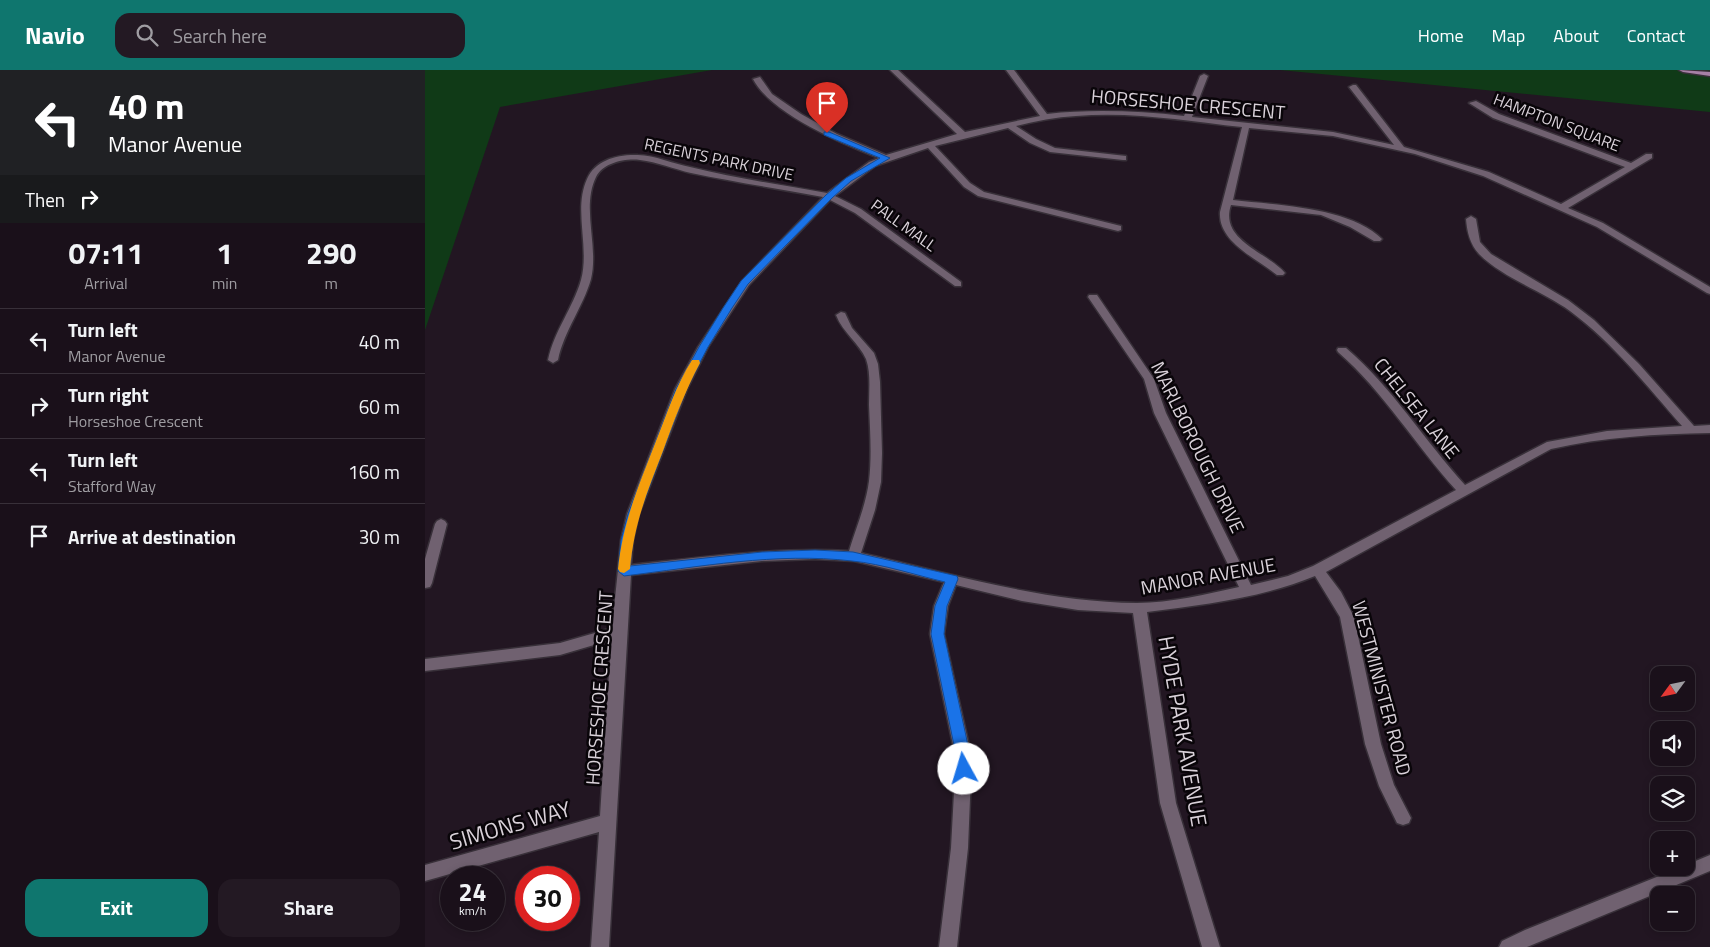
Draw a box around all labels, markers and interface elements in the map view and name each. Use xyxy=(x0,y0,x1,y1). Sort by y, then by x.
search box xyxy=(115,13,465,58)
text: Navio xyxy=(25,17,85,53)
icon: search xyxy=(133,21,161,49)
text: Search here xyxy=(173,21,267,50)
text: Home xyxy=(1418,22,1464,49)
text: Map xyxy=(1492,22,1525,49)
text: About xyxy=(1553,22,1599,49)
text: Contact xyxy=(1627,22,1685,49)
text: 40 m xyxy=(108,79,184,133)
street label: HORSESHOE CRESCENT xyxy=(1090,81,1286,126)
pin xyxy=(806,82,848,133)
street label: HAMPTON SQUARE xyxy=(1490,87,1624,157)
icon: arrive xyxy=(813,89,841,117)
icon: left xyxy=(25,90,90,155)
text: Manor Avenue xyxy=(108,127,242,161)
street label: REGENTS PARK DRIVE xyxy=(642,131,796,187)
text: Then xyxy=(25,185,65,214)
icon: right xyxy=(75,185,103,213)
street label: PALL MALL xyxy=(866,193,942,257)
text: 07:11 xyxy=(69,230,143,276)
text: 1 xyxy=(216,230,233,276)
text: 290 xyxy=(306,230,356,276)
text: Arrival xyxy=(84,271,128,295)
text: min xyxy=(212,271,237,295)
text: m xyxy=(325,271,338,295)
text: Turn left xyxy=(68,315,138,344)
icon: left xyxy=(25,327,53,355)
text: 40 m xyxy=(359,327,400,356)
text: Manor Avenue xyxy=(68,344,166,368)
street label: CHELSEA LANE xyxy=(1367,351,1467,465)
street label: MARLBOROUGH DRIVE xyxy=(1144,356,1253,538)
text: Turn right xyxy=(68,380,149,409)
icon: right xyxy=(25,392,53,420)
text: 60 m xyxy=(359,392,400,421)
text: Horseshoe Crescent xyxy=(68,409,203,433)
text: Turn left xyxy=(68,445,138,474)
icon: left xyxy=(25,457,53,485)
text: 160 m xyxy=(348,457,400,486)
text: Stafford Way xyxy=(68,474,156,498)
icon: arrive xyxy=(25,522,53,550)
text: Arrive at destination xyxy=(68,522,236,551)
text: 30 m xyxy=(359,522,400,551)
street label: MANOR AVENUE xyxy=(1138,549,1278,602)
street label: HORSESHOE CRESCENT xyxy=(577,590,620,786)
street label: WESTMINISTER ROAD xyxy=(1345,597,1420,779)
street label: HYDE PARK AVENUE xyxy=(1150,633,1216,829)
north arrow xyxy=(1650,666,1695,711)
map controls xyxy=(1650,666,1695,931)
button: sound xyxy=(1650,721,1695,766)
position arrow xyxy=(937,742,989,794)
button: layers xyxy=(1650,776,1695,821)
street label: SIMONS WAY xyxy=(445,791,575,859)
button: + xyxy=(1650,831,1695,876)
speed limit sign: 30 xyxy=(515,866,580,931)
text: 24 xyxy=(458,873,487,911)
button: Exit xyxy=(25,879,208,937)
button: Share xyxy=(218,879,400,937)
button: − xyxy=(1650,886,1695,931)
text: km/h xyxy=(459,901,486,920)

